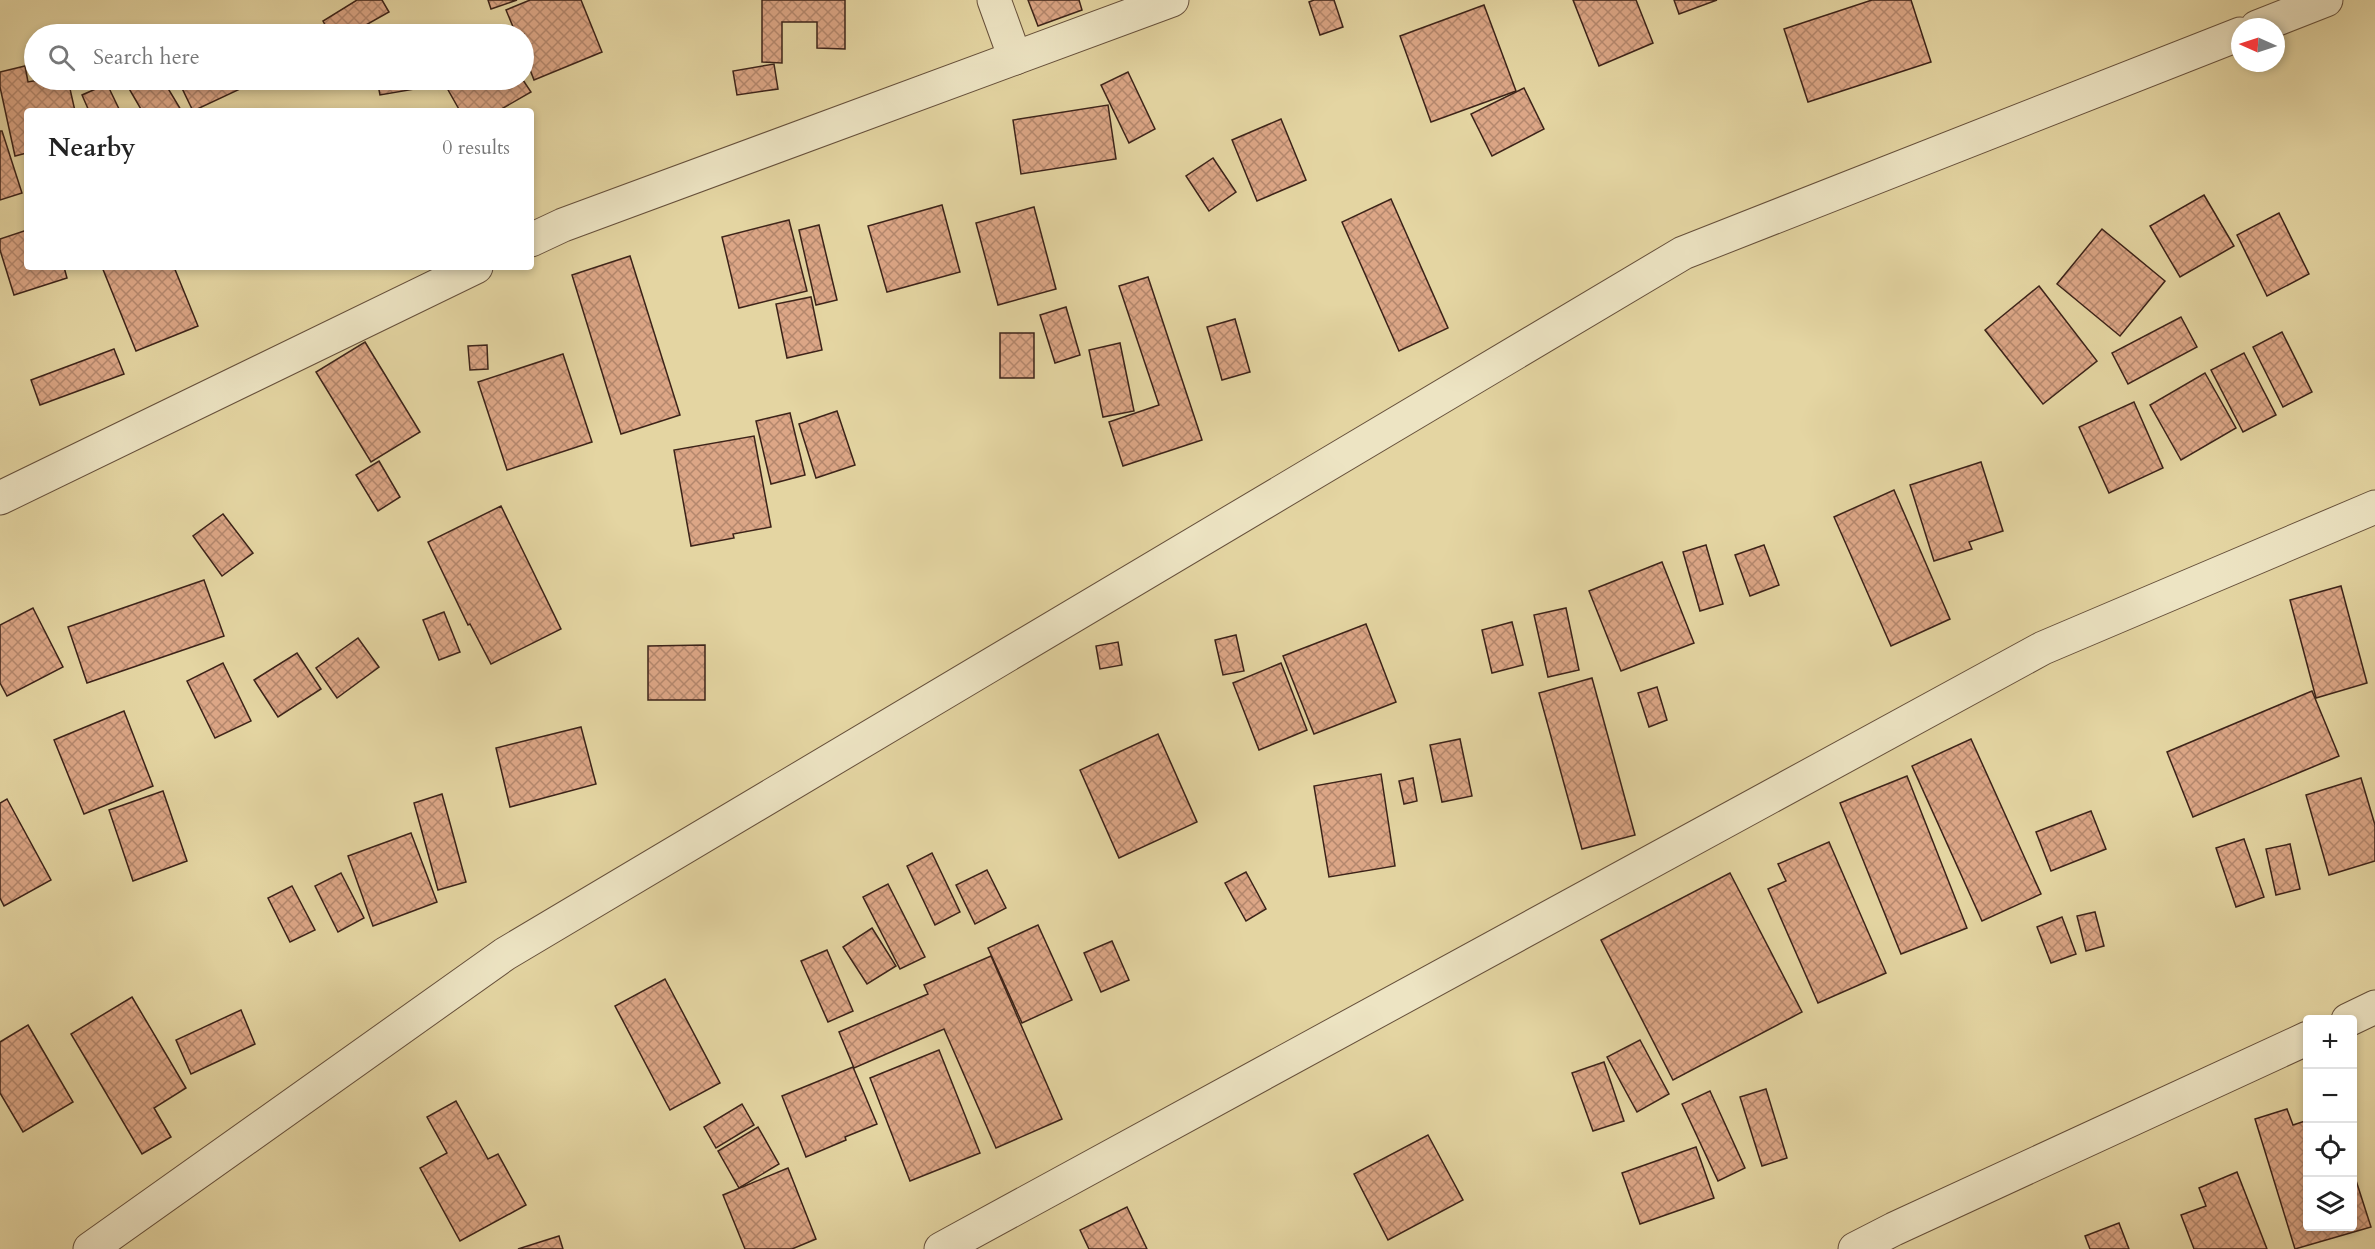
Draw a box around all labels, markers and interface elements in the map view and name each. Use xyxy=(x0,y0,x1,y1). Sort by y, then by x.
north arrow xyxy=(2231,18,2285,72)
search box xyxy=(24,24,534,90)
icon: search xyxy=(45,41,78,74)
text: Search here xyxy=(93,42,200,72)
text: Nearby xyxy=(48,130,136,165)
text: 0 results xyxy=(442,134,510,161)
map controls xyxy=(2303,1015,2357,1231)
button: + xyxy=(2303,1015,2357,1069)
button: − xyxy=(2303,1069,2357,1123)
button: locate xyxy=(2303,1123,2357,1177)
button: layers xyxy=(2303,1177,2357,1231)

